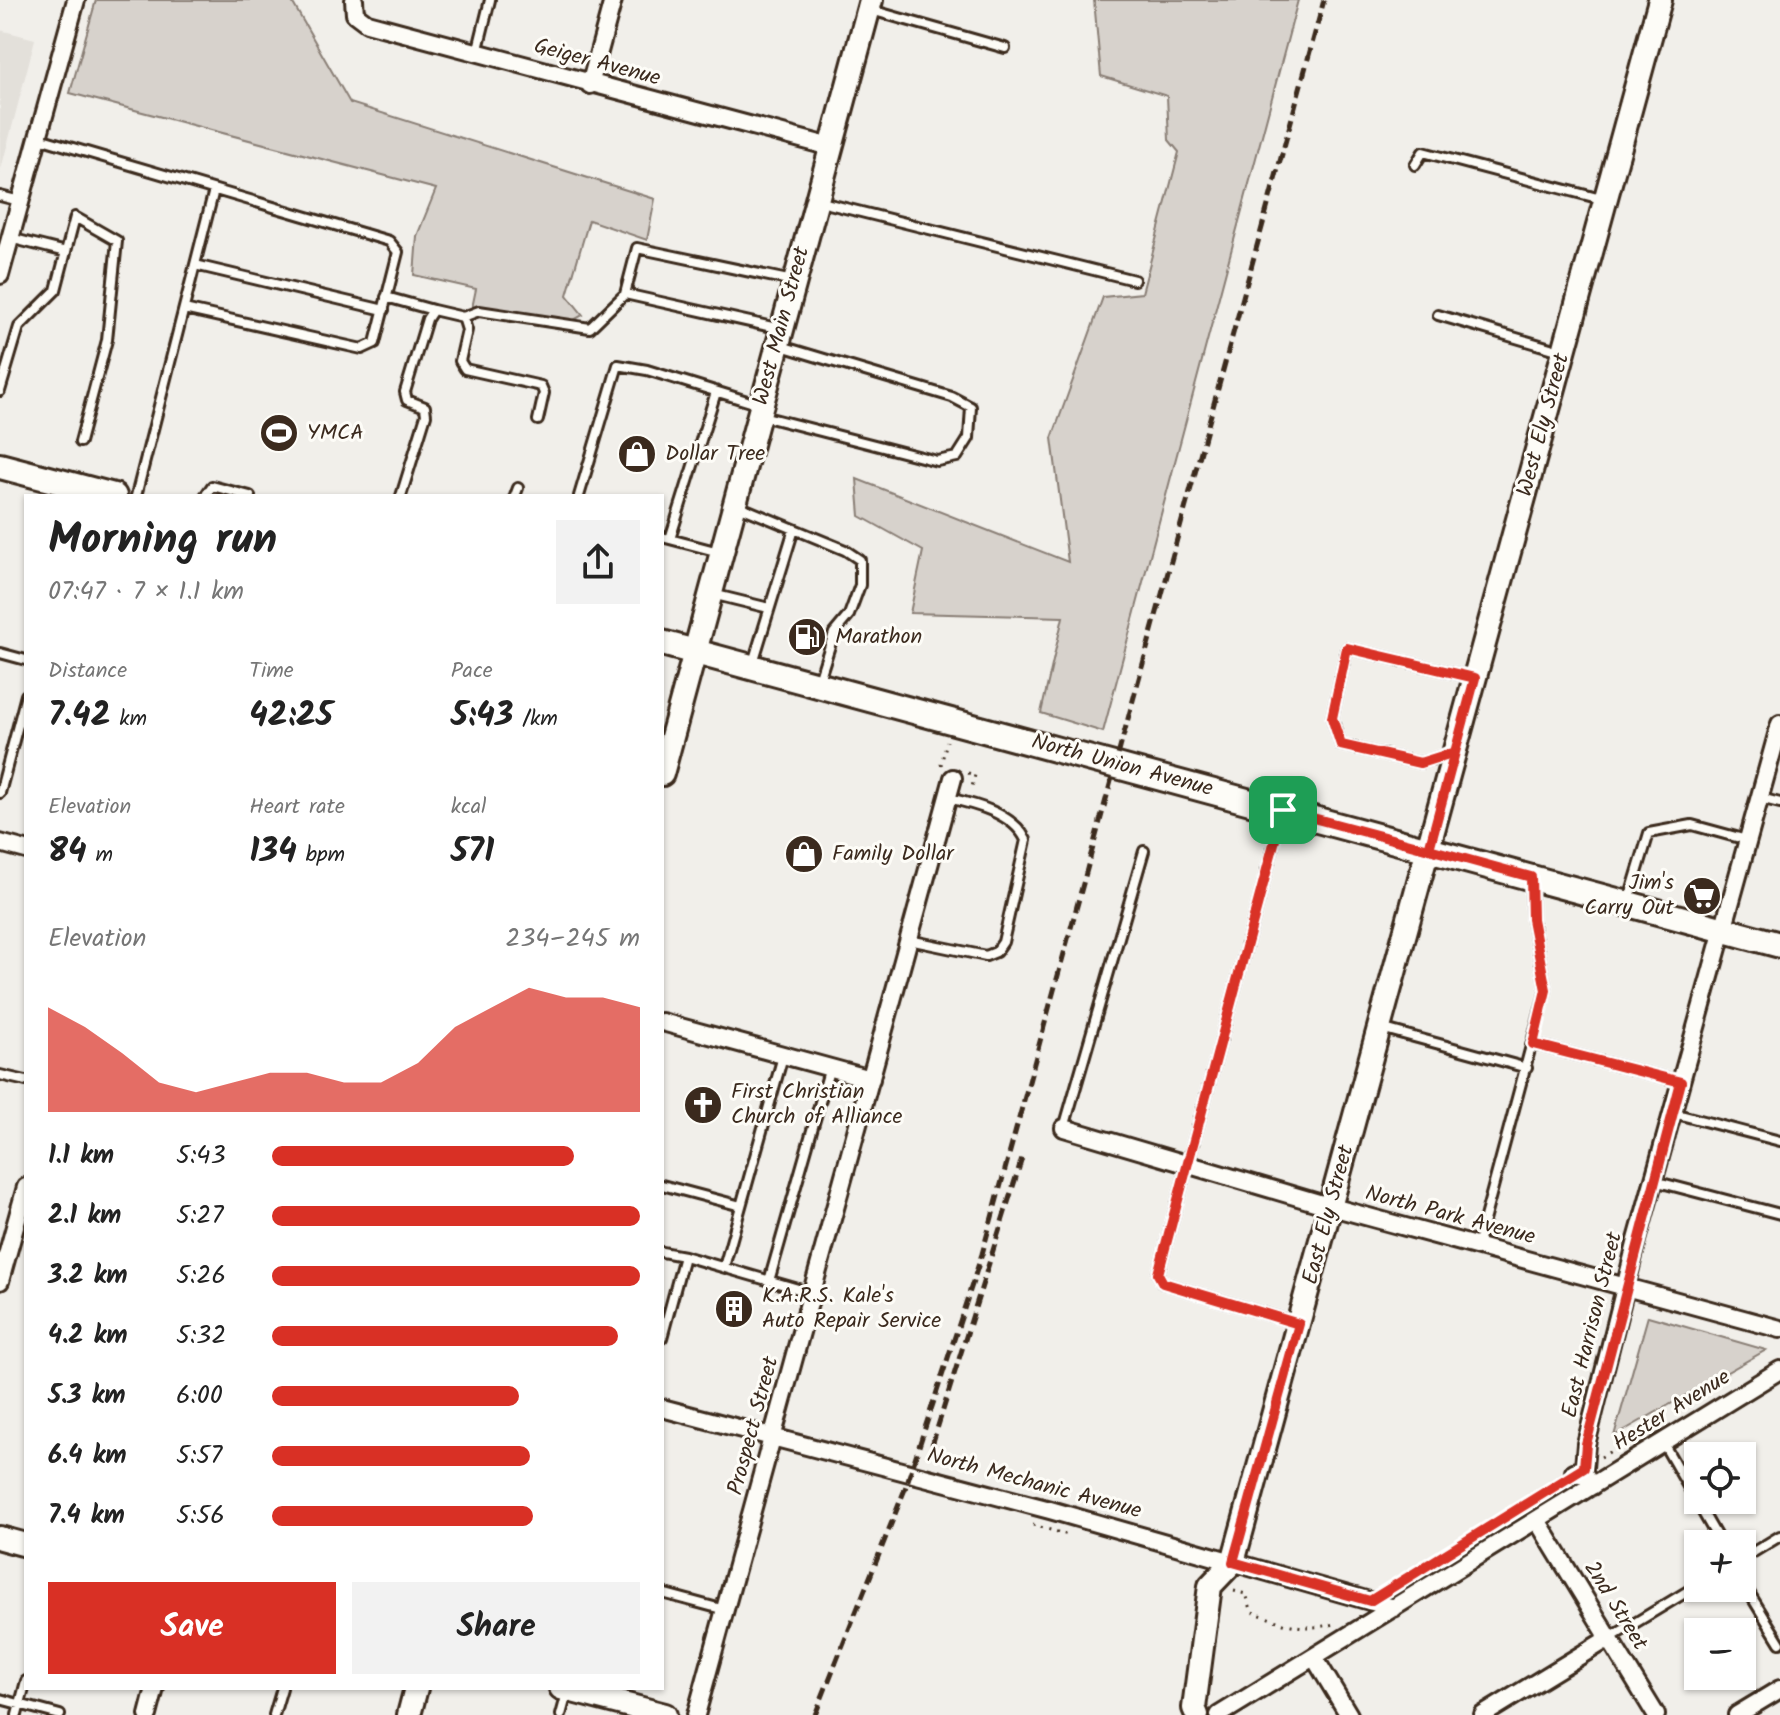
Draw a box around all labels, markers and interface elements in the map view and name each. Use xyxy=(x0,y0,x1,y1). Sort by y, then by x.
street label: Geiger Avenue xyxy=(530,29,664,97)
street label: West Main Street xyxy=(744,242,820,409)
street label: West Ely Street xyxy=(1508,349,1580,501)
sports icon: YMCA xyxy=(258,412,300,454)
place label: YMCA xyxy=(307,416,364,451)
shop icon: Dollar Tree xyxy=(616,433,658,475)
place label: Dollar Tree xyxy=(665,437,765,472)
text: Morning run xyxy=(48,506,277,576)
button: share xyxy=(556,520,640,604)
text: 07:47 · 7 × 1.1 km xyxy=(48,571,244,613)
fuel station icon: Marathon xyxy=(786,616,828,658)
place label: Marathon xyxy=(835,620,922,655)
text: Distance xyxy=(48,654,127,689)
text: Time xyxy=(249,654,294,689)
text: Pace xyxy=(451,654,493,689)
text: 7.42 xyxy=(48,689,110,743)
text: 42:25 xyxy=(249,689,333,743)
text: 5:43 xyxy=(451,689,513,743)
text: km xyxy=(110,702,147,737)
text: /km xyxy=(513,702,558,737)
street label: North Union Avenue xyxy=(1027,725,1217,807)
pin xyxy=(1249,776,1317,844)
icon: arrive xyxy=(1261,788,1305,832)
text: Elevation xyxy=(48,790,131,825)
text: Heart rate xyxy=(249,790,345,825)
text: kcal xyxy=(451,790,486,825)
text: 84 xyxy=(48,825,87,879)
text: 134 xyxy=(249,825,297,879)
text: 571 xyxy=(451,825,494,879)
shop icon: Family Dollar xyxy=(783,833,825,875)
place label: Family Dollar xyxy=(832,837,955,872)
text: m xyxy=(87,838,113,873)
text: bpm xyxy=(297,838,345,873)
place label: Jim's Carry Out xyxy=(1584,866,1675,926)
supermarket icon: Jim's Carry Out xyxy=(1681,875,1723,917)
text: Elevation xyxy=(48,918,146,960)
text: 234–245 m xyxy=(505,918,640,960)
place label: First Christian Church of Alliance xyxy=(731,1075,903,1135)
church icon: First Christian Church of Alliance xyxy=(682,1084,724,1126)
text: 1.1 km xyxy=(48,1135,114,1177)
text: 5:43 xyxy=(176,1135,226,1177)
street label: East Ely Street xyxy=(1294,1141,1365,1289)
street label: North Park Avenue xyxy=(1361,1176,1539,1256)
text: 2.1 km xyxy=(48,1195,121,1237)
text: 5:27 xyxy=(176,1195,223,1237)
street label: East Harrison Street xyxy=(1553,1228,1633,1422)
text: 3.2 km xyxy=(48,1255,128,1297)
text: 5:26 xyxy=(176,1255,226,1297)
place label: K.A.R.S. Kale's Auto Repair Service xyxy=(762,1279,941,1339)
building icon: K.A.R.S. Kale's Auto Repair Service xyxy=(713,1288,755,1330)
text: 4.2 km xyxy=(48,1315,128,1357)
text: 5:32 xyxy=(176,1315,226,1357)
street label: Prospect Street xyxy=(719,1352,789,1499)
street label: Hester Avenue xyxy=(1606,1361,1738,1461)
text: 5.3 km xyxy=(48,1375,126,1417)
text: 6:00 xyxy=(176,1375,223,1417)
text: 6.4 km xyxy=(48,1435,127,1477)
text: 5:57 xyxy=(176,1435,222,1477)
street label: North Mechanic Avenue xyxy=(923,1439,1145,1529)
map controls xyxy=(1684,1442,1756,1690)
button: locate xyxy=(1684,1442,1756,1514)
text: 7.4 km xyxy=(48,1495,125,1537)
text: 5:56 xyxy=(176,1495,225,1537)
button: + xyxy=(1684,1530,1756,1602)
street label: 2nd Street xyxy=(1574,1554,1657,1658)
button: Save xyxy=(48,1582,336,1674)
button: Share xyxy=(352,1582,640,1674)
button: − xyxy=(1684,1618,1756,1690)

